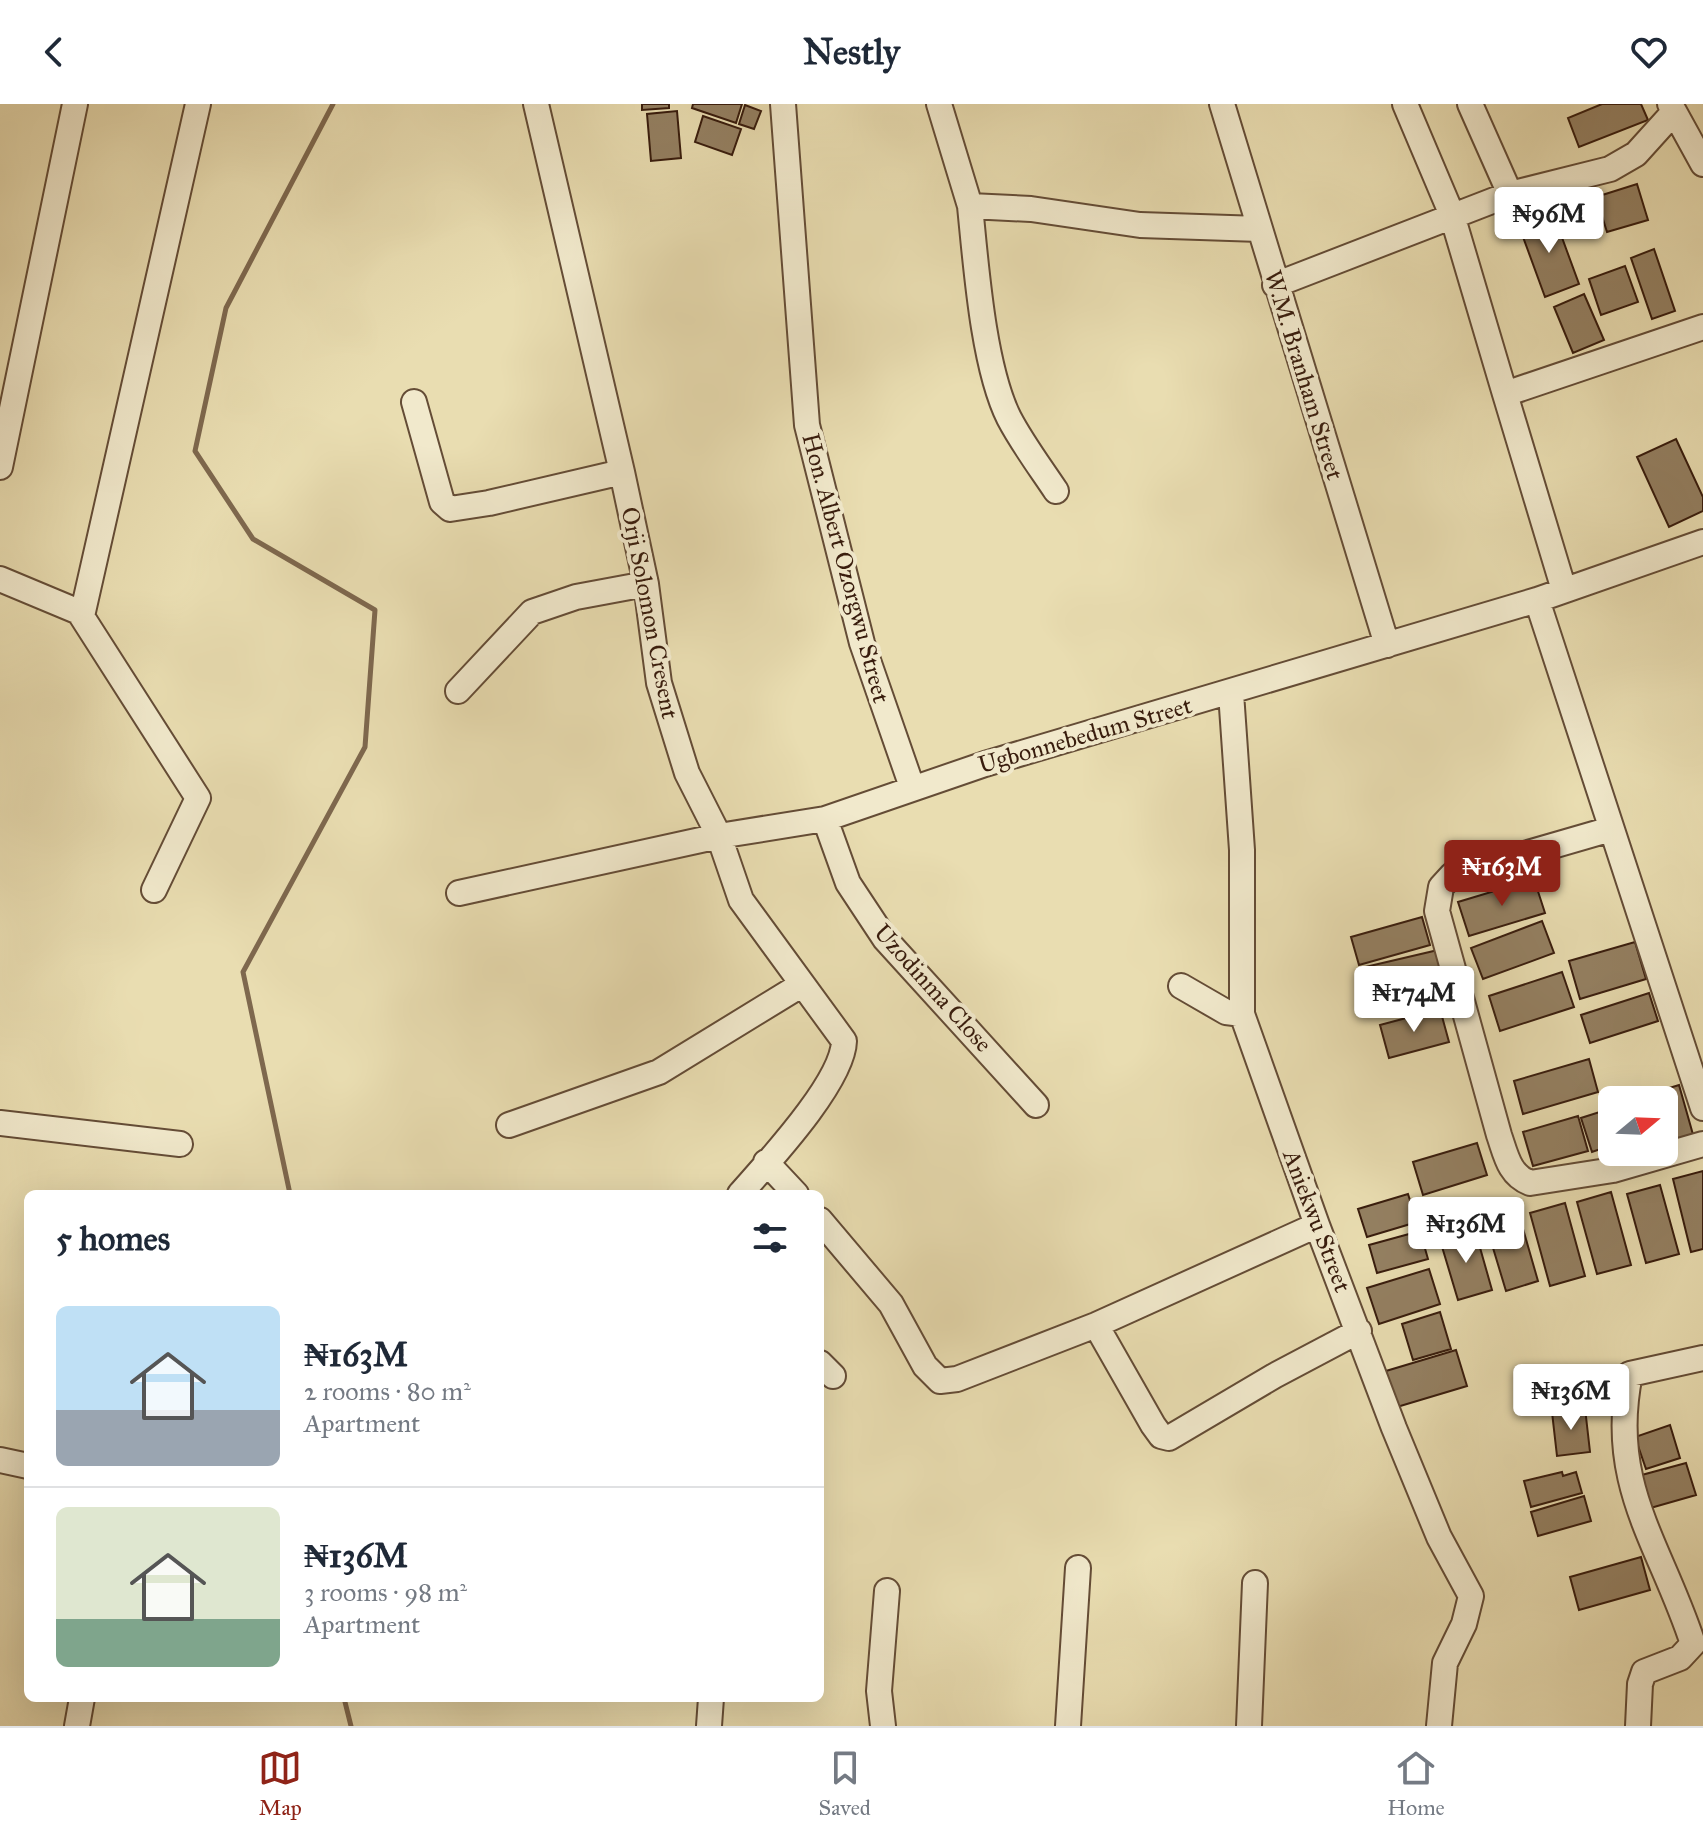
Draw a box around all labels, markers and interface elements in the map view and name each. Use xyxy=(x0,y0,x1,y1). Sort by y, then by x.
icon: back xyxy=(32,30,76,74)
text: Nestly xyxy=(803,30,900,74)
icon: heart xyxy=(1627,30,1671,74)
pin: ₦96M xyxy=(1502,187,1596,255)
text: ₦96M xyxy=(1513,197,1585,229)
street label: W.M. Branham Street xyxy=(1258,266,1350,484)
street label: Hon. Albert Ozorgwu Street xyxy=(796,430,897,707)
street label: Orji Solomon Cresent xyxy=(615,504,685,722)
street label: Ugbonnebedum Street xyxy=(975,690,1196,780)
pin: ₦163M xyxy=(1446,840,1558,908)
text: ₦163M xyxy=(1462,850,1542,882)
street label: Uzodinma Close xyxy=(867,918,999,1058)
pin: ₦174M xyxy=(1358,966,1470,1034)
text: ₦174M xyxy=(1372,976,1456,1008)
north arrow xyxy=(1598,1086,1678,1166)
map controls xyxy=(1598,1086,1678,1166)
street label: Aniekwu Street xyxy=(1276,1145,1358,1297)
pin: ₦136M xyxy=(1410,1197,1522,1265)
text: ₦136M xyxy=(1426,1207,1506,1239)
icon: filters xyxy=(748,1216,792,1260)
text: 5 homes xyxy=(56,1218,170,1259)
text: ₦163M xyxy=(304,1334,408,1375)
icon: home xyxy=(120,1338,216,1434)
pin: ₦136M xyxy=(1515,1364,1627,1432)
text: ₦136M xyxy=(1531,1374,1611,1406)
text: 2 rooms · 80 m² xyxy=(304,1375,471,1407)
text: Apartment xyxy=(304,1407,420,1439)
text: ₦136M xyxy=(304,1535,408,1576)
icon: home xyxy=(120,1539,216,1635)
text: 3 rooms · 98 m² xyxy=(304,1576,467,1608)
text: Apartment xyxy=(304,1608,420,1640)
tab: Map xyxy=(258,1746,302,1821)
tab: Saved xyxy=(819,1746,871,1821)
tab: Home xyxy=(1387,1746,1445,1821)

